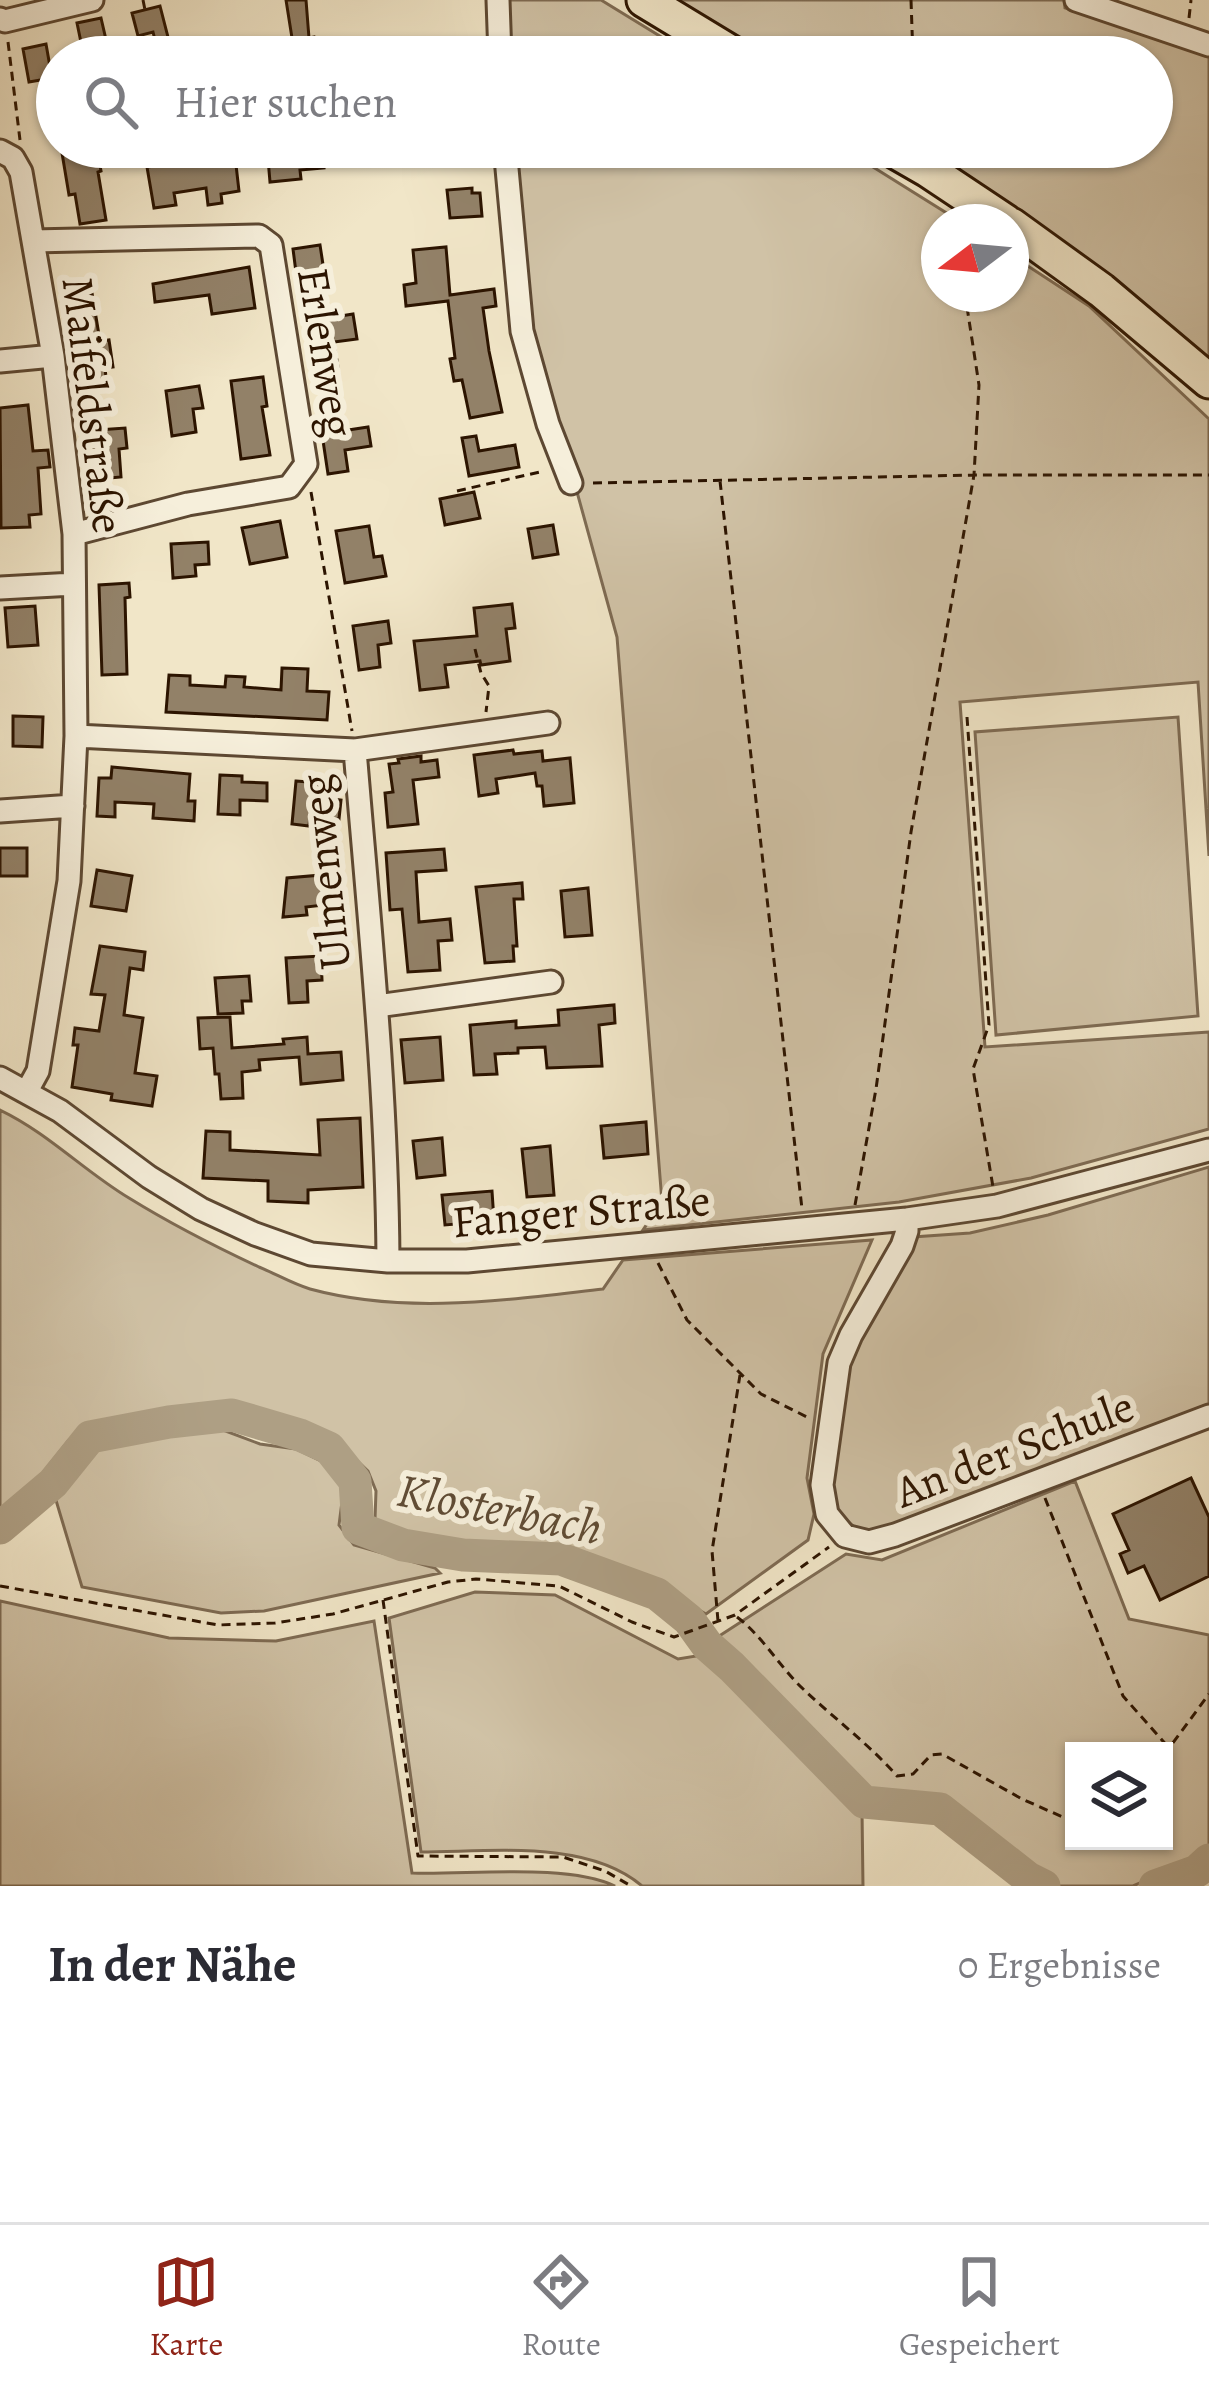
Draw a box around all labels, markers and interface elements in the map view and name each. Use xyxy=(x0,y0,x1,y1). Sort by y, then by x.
search box xyxy=(36,36,1173,168)
icon: search xyxy=(78,69,144,135)
text: Hier suchen xyxy=(174,71,397,133)
north arrow xyxy=(921,204,1029,312)
street label: Erlenweg xyxy=(282,263,370,441)
street label: Maifeldstraße xyxy=(47,273,140,537)
street label: Ulmenweg xyxy=(284,771,366,973)
street label: Fanger Straße xyxy=(449,1169,713,1253)
street label: An der Schule xyxy=(885,1375,1143,1523)
water label: Klosterbach xyxy=(392,1457,608,1561)
map controls xyxy=(1065,1742,1173,1850)
button: layers xyxy=(1065,1742,1173,1850)
text: In der Nähe xyxy=(48,1929,297,1999)
text: 0 Ergebnisse xyxy=(958,1938,1161,1991)
tab: Karte xyxy=(149,2249,223,2366)
tab: Route xyxy=(522,2249,601,2366)
tab: Gespeichert xyxy=(899,2249,1060,2366)

